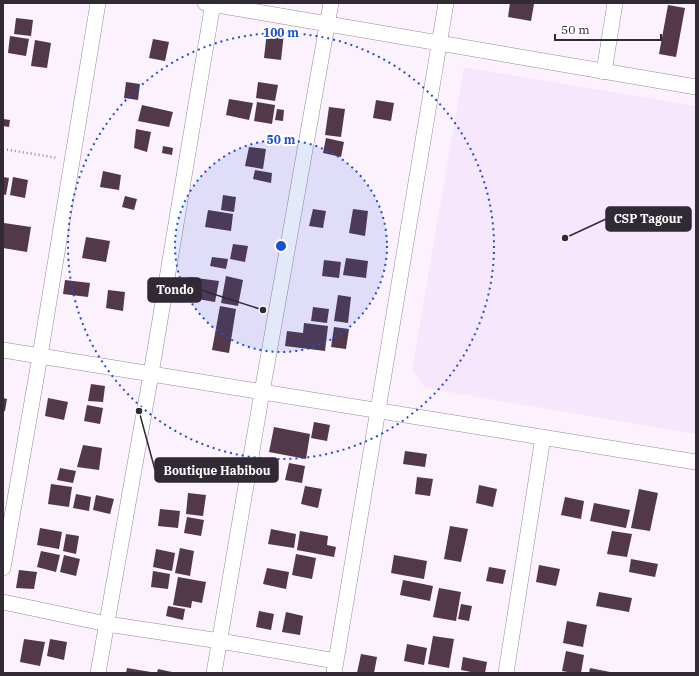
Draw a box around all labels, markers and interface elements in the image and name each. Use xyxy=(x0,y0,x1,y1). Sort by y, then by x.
scale bar xyxy=(555,16,661,42)
text: 50 m xyxy=(561,22,590,37)
text: 100 m xyxy=(263,25,299,40)
text: 50 m xyxy=(267,132,296,147)
callout: CSP Tagour xyxy=(606,207,691,231)
text: CSP Tagour xyxy=(614,211,682,226)
centre of rings xyxy=(274,239,288,253)
callout: Tondo xyxy=(148,278,201,302)
text: Tondo xyxy=(156,282,194,297)
callout: Boutique Habibou xyxy=(155,458,278,482)
text: Boutique Habibou xyxy=(163,463,271,478)

